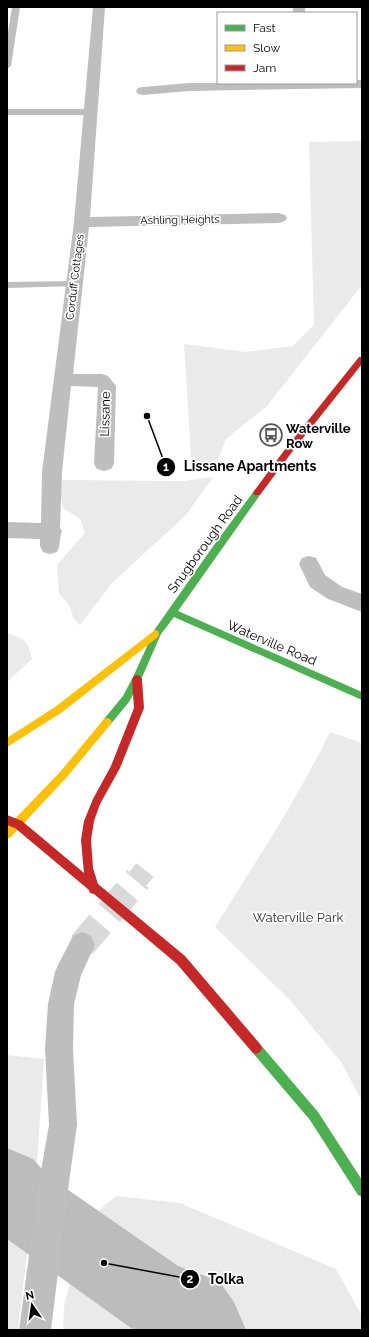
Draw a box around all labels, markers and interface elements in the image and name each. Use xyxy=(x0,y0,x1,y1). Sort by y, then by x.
legend xyxy=(217,12,357,84)
text: Fast xyxy=(253,21,276,35)
text: Slow xyxy=(253,41,280,55)
text: Jam xyxy=(253,61,276,75)
street label: Ashling Heights xyxy=(140,213,220,227)
street label: Corduff Cottages xyxy=(63,233,87,321)
street label: Lissane xyxy=(97,391,113,437)
place label: Waterville Row xyxy=(286,421,351,451)
bus stop icon: Waterville Row xyxy=(258,422,284,448)
callout: Lissane Apartments xyxy=(156,454,325,480)
text: Lissane Apartments xyxy=(184,458,316,474)
text: 1 xyxy=(163,460,169,474)
street label: Snugborough Road xyxy=(165,492,245,596)
street label: Waterville Road xyxy=(225,617,319,669)
park label: Waterville Park xyxy=(253,910,343,925)
callout: Tolka xyxy=(180,1266,252,1292)
text: Tolka xyxy=(208,1271,244,1287)
text: 2 xyxy=(187,1272,194,1286)
north arrow xyxy=(12,1285,52,1325)
text: N xyxy=(24,1288,35,1303)

